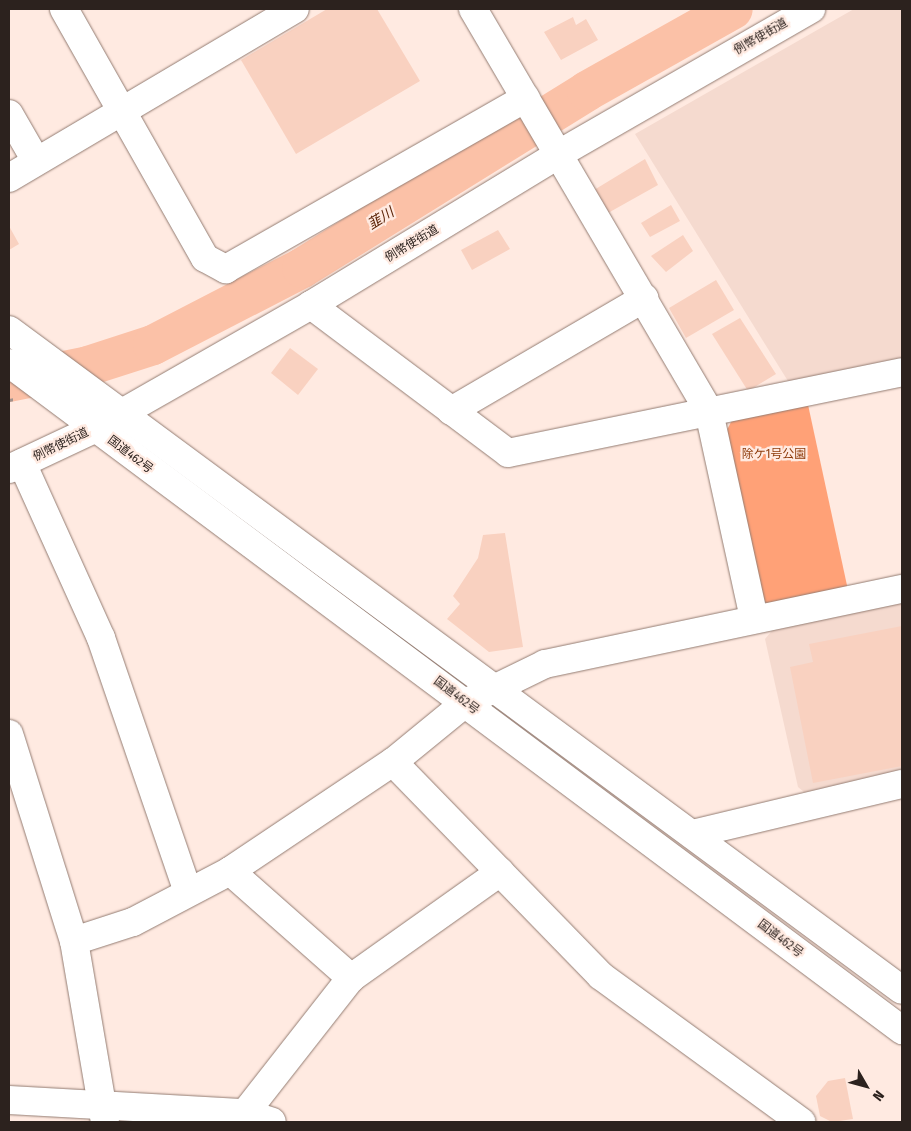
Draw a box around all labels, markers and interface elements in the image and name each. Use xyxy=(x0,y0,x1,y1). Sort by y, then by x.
street label: 例幣使街道 xyxy=(731,16,791,58)
water label: 韮川 xyxy=(365,204,397,234)
street label: 例幣使街道 xyxy=(383,222,441,266)
street label: 例幣使街道 xyxy=(31,425,91,465)
street label: 国道462号 xyxy=(105,433,155,477)
park label: 除ケ1号公園 xyxy=(742,448,806,462)
street label: 国道462号 xyxy=(431,674,481,718)
street label: 国道462号 xyxy=(755,917,805,961)
north arrow xyxy=(841,1061,891,1111)
text: N xyxy=(869,1087,887,1104)

